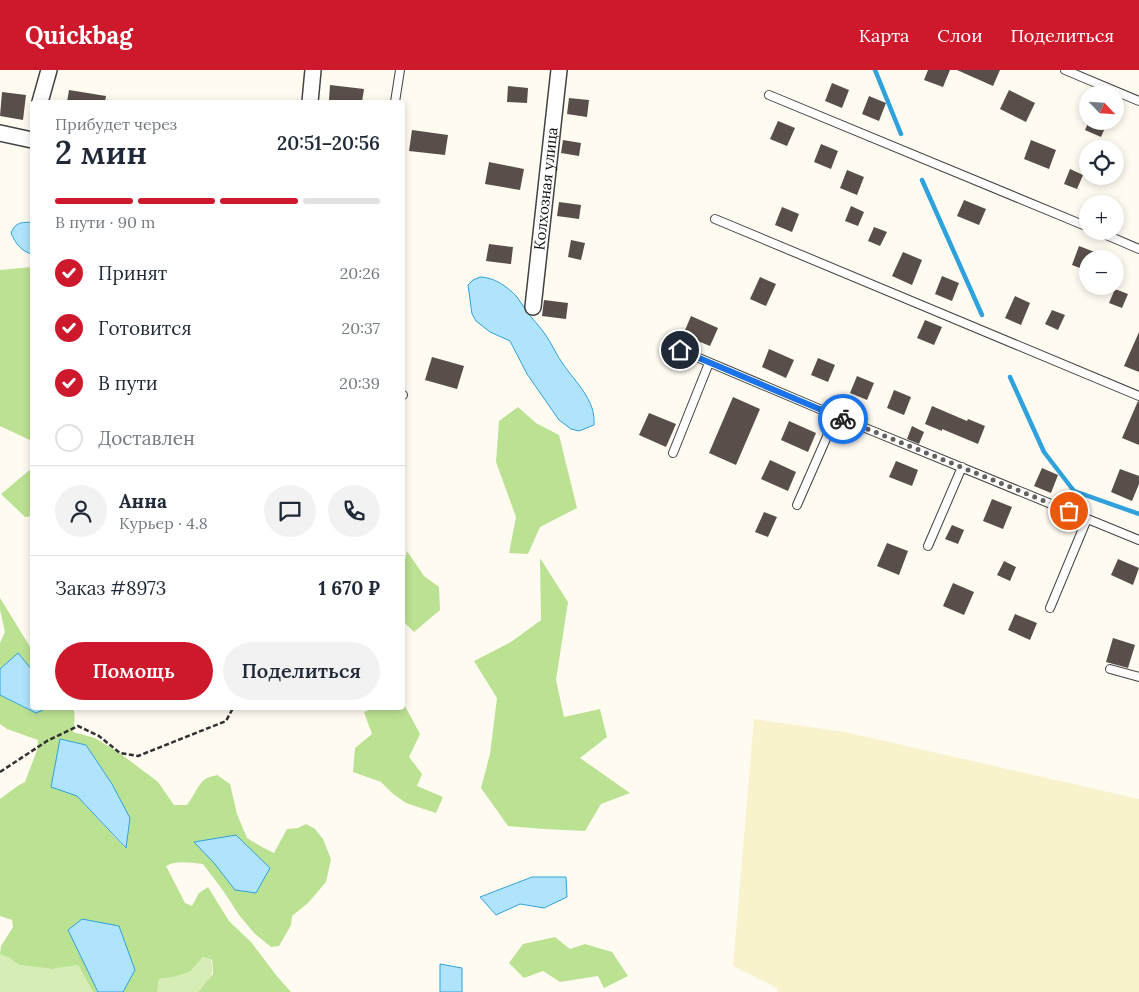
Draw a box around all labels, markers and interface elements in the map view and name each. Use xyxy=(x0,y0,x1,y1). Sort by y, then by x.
text: Quickbag xyxy=(25,20,133,51)
text: Карта xyxy=(859,24,909,47)
text: Слои xyxy=(937,24,982,47)
text: Поделиться xyxy=(1010,24,1114,47)
north arrow xyxy=(1079,85,1124,130)
map controls xyxy=(1079,85,1124,295)
text: Прибудет через xyxy=(55,114,177,134)
street label: Колхозная улица xyxy=(529,126,562,251)
text: 20:51–20:56 xyxy=(277,131,380,155)
text: 2 мин xyxy=(55,132,147,173)
button: locate xyxy=(1079,140,1124,185)
button: + xyxy=(1079,195,1124,240)
text: В пути · 90 m xyxy=(55,212,155,232)
button: − xyxy=(1079,250,1124,295)
icon: check xyxy=(55,259,83,287)
text: Принят xyxy=(98,261,167,285)
text: 20:26 xyxy=(340,263,380,283)
icon: check xyxy=(55,314,83,342)
text: Готовится xyxy=(98,316,192,340)
text: 20:37 xyxy=(342,318,380,338)
pin xyxy=(659,329,701,371)
icon: home xyxy=(666,336,694,364)
icon: check xyxy=(55,369,83,397)
text: В пути xyxy=(98,371,158,395)
text: 20:39 xyxy=(339,373,380,393)
courier xyxy=(818,394,868,444)
icon: bike xyxy=(829,405,857,433)
text: Доставлен xyxy=(98,426,195,450)
button: person xyxy=(55,485,107,537)
button: chat xyxy=(264,485,316,537)
button: phone xyxy=(328,485,380,537)
text: Анна xyxy=(119,489,167,513)
pin xyxy=(1048,490,1090,532)
icon: bag xyxy=(1055,497,1083,525)
text: Курьер · 4.8 xyxy=(119,513,208,533)
text: Заказ #8973 xyxy=(55,576,166,600)
text: 1 670 ₽ xyxy=(319,576,380,600)
button: Помощь xyxy=(55,642,213,700)
button: Поделиться xyxy=(223,642,380,700)

